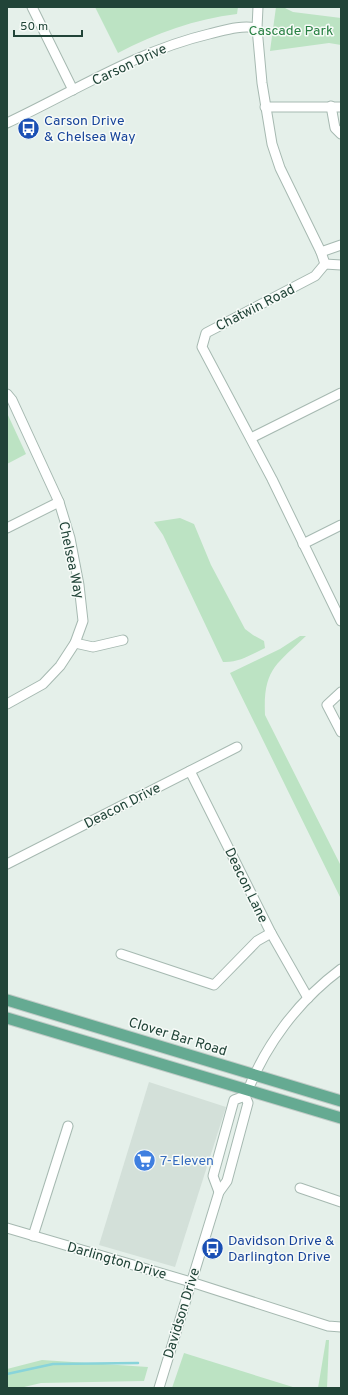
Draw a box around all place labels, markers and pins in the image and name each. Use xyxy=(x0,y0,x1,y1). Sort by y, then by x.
place label: Carson Drive & Chelsea Way xyxy=(44,113,136,146)
bus stop icon: Carson Drive & Chelsea Way xyxy=(15,115,41,141)
supermarket icon: 7-Eleven xyxy=(132,1147,158,1173)
place label: 7-Eleven xyxy=(160,1153,214,1170)
place label: Davidson Drive & Darlington Drive xyxy=(228,1233,335,1266)
bus stop icon: Davidson Drive & Darlington Drive xyxy=(199,1235,225,1261)

